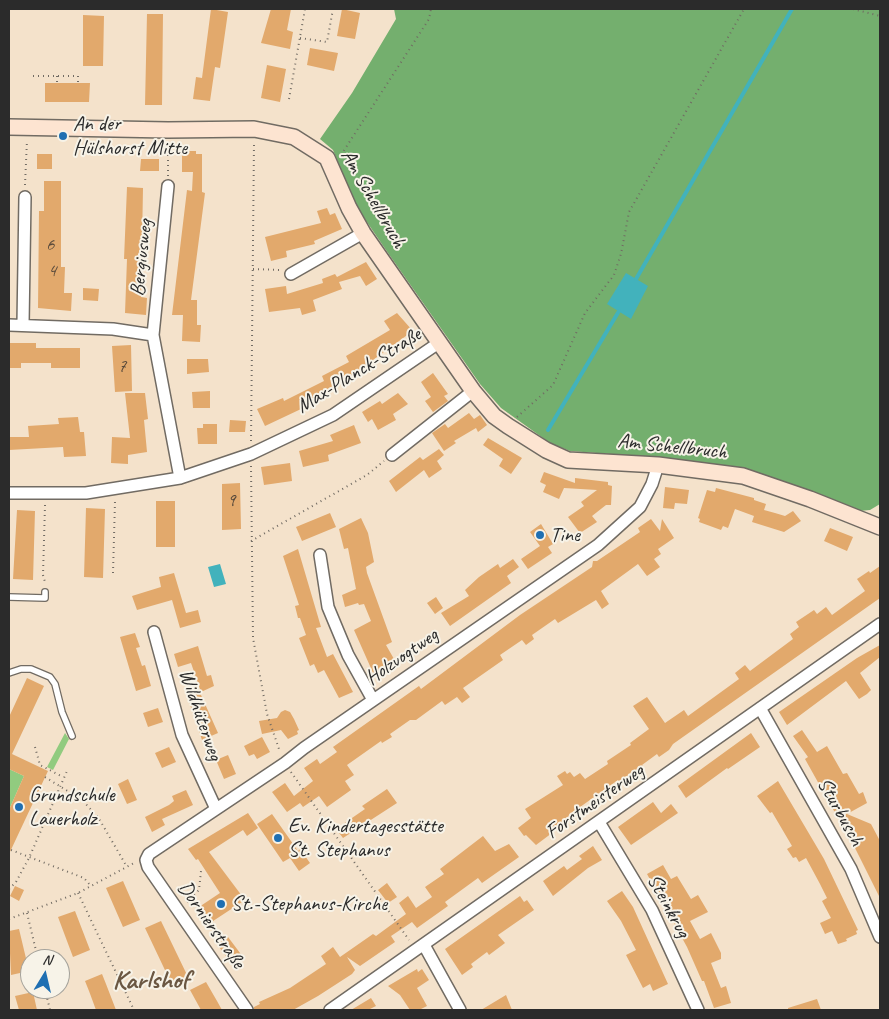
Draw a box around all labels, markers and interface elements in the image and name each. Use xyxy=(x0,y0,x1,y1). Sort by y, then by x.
place label: An der Hülshorst Mitte xyxy=(73,111,187,161)
marker: An der Hülshorst Mitte xyxy=(57,130,69,142)
street label: Am Schellbruch xyxy=(335,145,411,253)
street label: Bergiusweg xyxy=(125,219,159,297)
house number: 6 xyxy=(46,234,54,256)
house number: 4 xyxy=(48,260,56,282)
street label: Max-Planck-Straße xyxy=(292,323,426,419)
house number: 7 xyxy=(118,356,126,378)
street label: Am Schellbruch xyxy=(616,429,728,465)
house number: 9 xyxy=(227,490,235,512)
place label: Tine xyxy=(550,522,580,548)
marker: Tine xyxy=(534,529,546,541)
street label: Holzvogtweg xyxy=(361,623,443,691)
street label: Wildhüterweg xyxy=(173,666,227,764)
street label: Forstmeisterweg xyxy=(541,759,649,845)
street label: Sturbusch xyxy=(811,774,869,850)
place label: Grundschule Lauerholz xyxy=(29,782,114,832)
marker: Grundschule Lauerholz xyxy=(13,801,25,813)
place label: Ev. Kindertagesstätte St. Stephanus xyxy=(288,813,443,863)
marker: Ev. Kindertagesstätte St. Stephanus xyxy=(272,832,284,844)
street label: Steinkrug xyxy=(641,870,695,942)
street label: Dornierstraße xyxy=(172,876,250,974)
place label: St.-Stephanus-Kirche xyxy=(231,891,387,917)
marker: St.-Stephanus-Kirche xyxy=(215,898,227,910)
north arrow xyxy=(20,949,70,999)
text: N xyxy=(42,951,53,969)
district label: Karlshof xyxy=(113,965,189,997)

